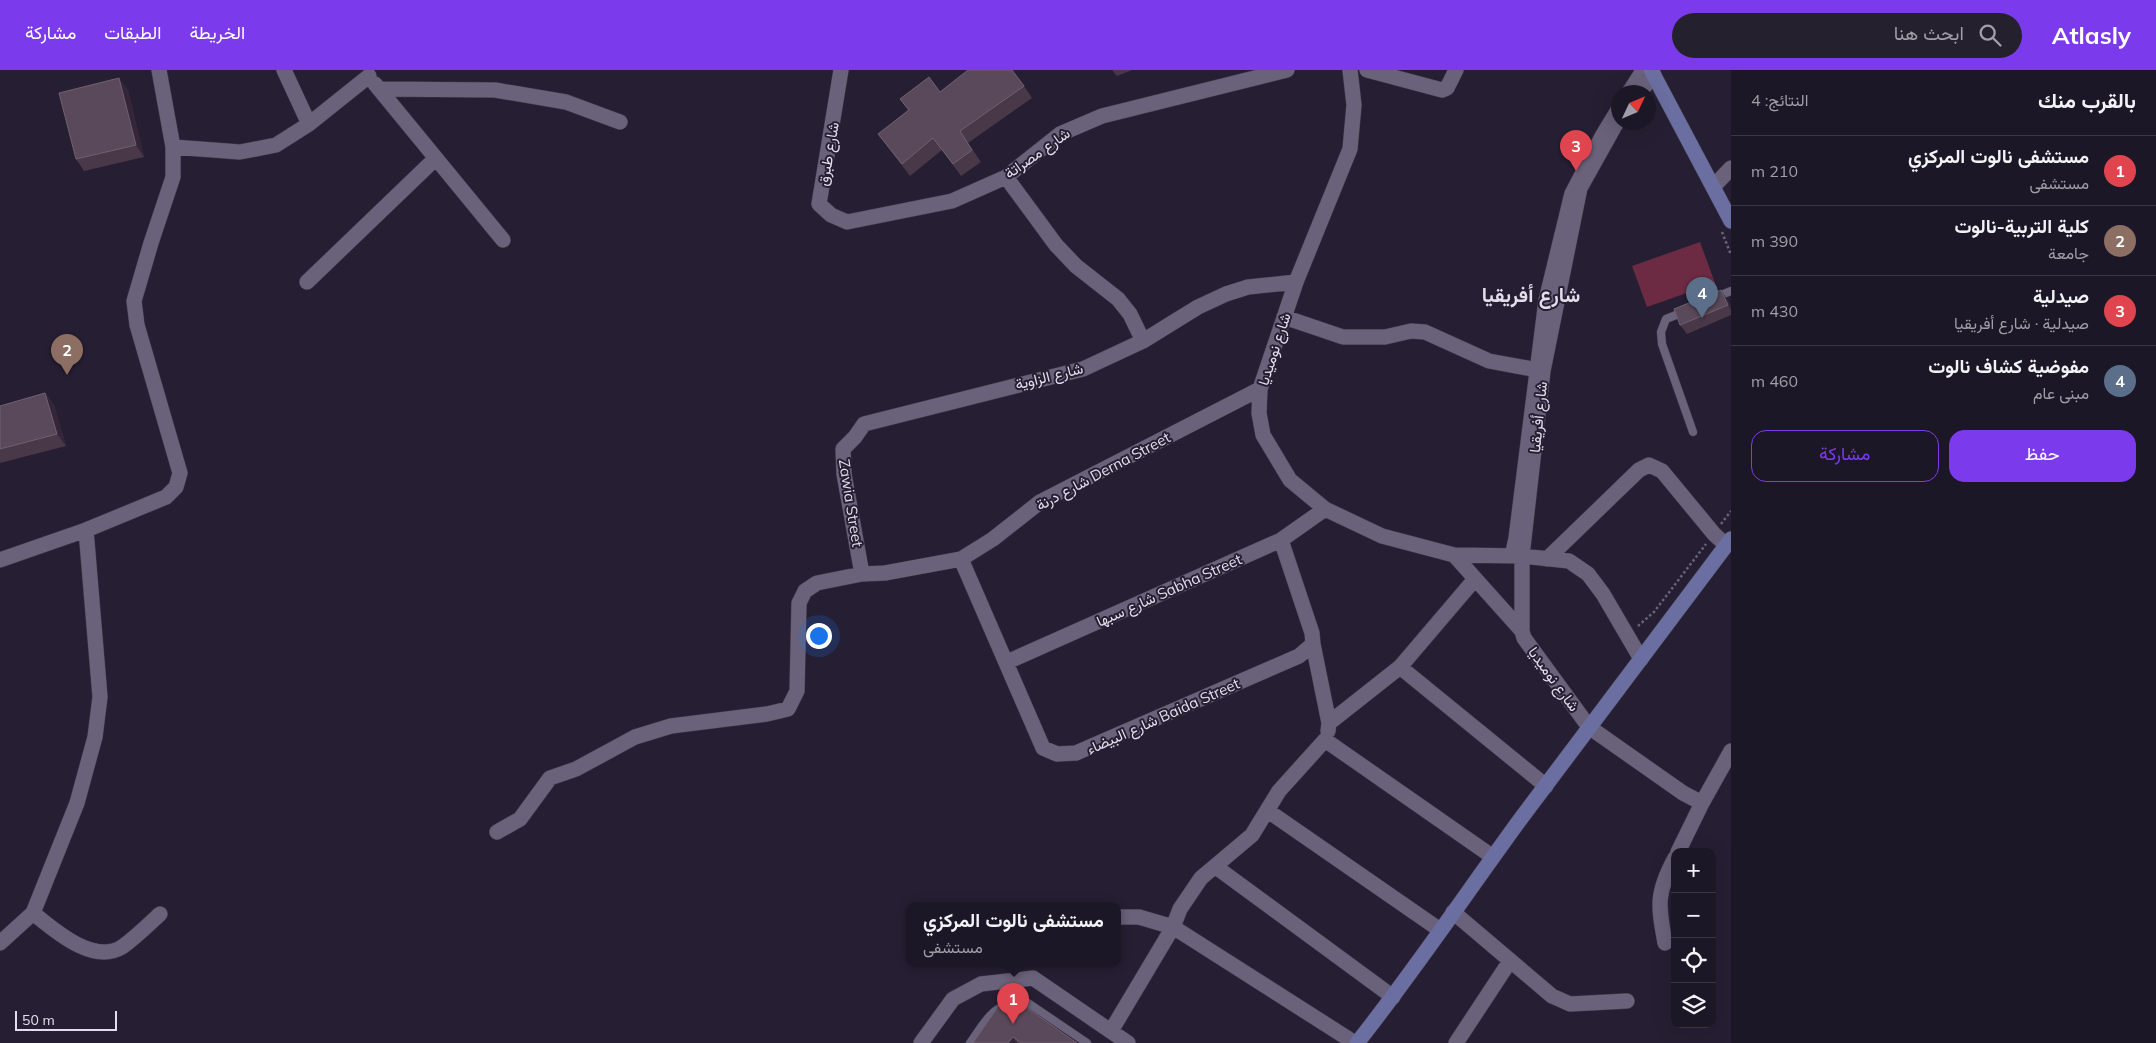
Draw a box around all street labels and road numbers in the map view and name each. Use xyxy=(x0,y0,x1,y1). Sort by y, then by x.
street label: شارع طبرق xyxy=(813,120,845,188)
street label: شارع مصراتة xyxy=(1000,123,1075,184)
street label: شارع نوميديا xyxy=(1253,310,1297,388)
street label: شارع الزاوية xyxy=(1013,358,1086,396)
street label: شارع أفريقيا xyxy=(1525,380,1553,454)
street label: شارع درنة Derna Street xyxy=(1033,428,1174,516)
street label: Zawia Street xyxy=(835,458,867,548)
street label: شارع سبها Sabha Street xyxy=(1093,549,1245,632)
street label: شارع نوميديا xyxy=(1523,643,1584,716)
street label: شارع البيضاء Baida Street xyxy=(1084,674,1243,760)

